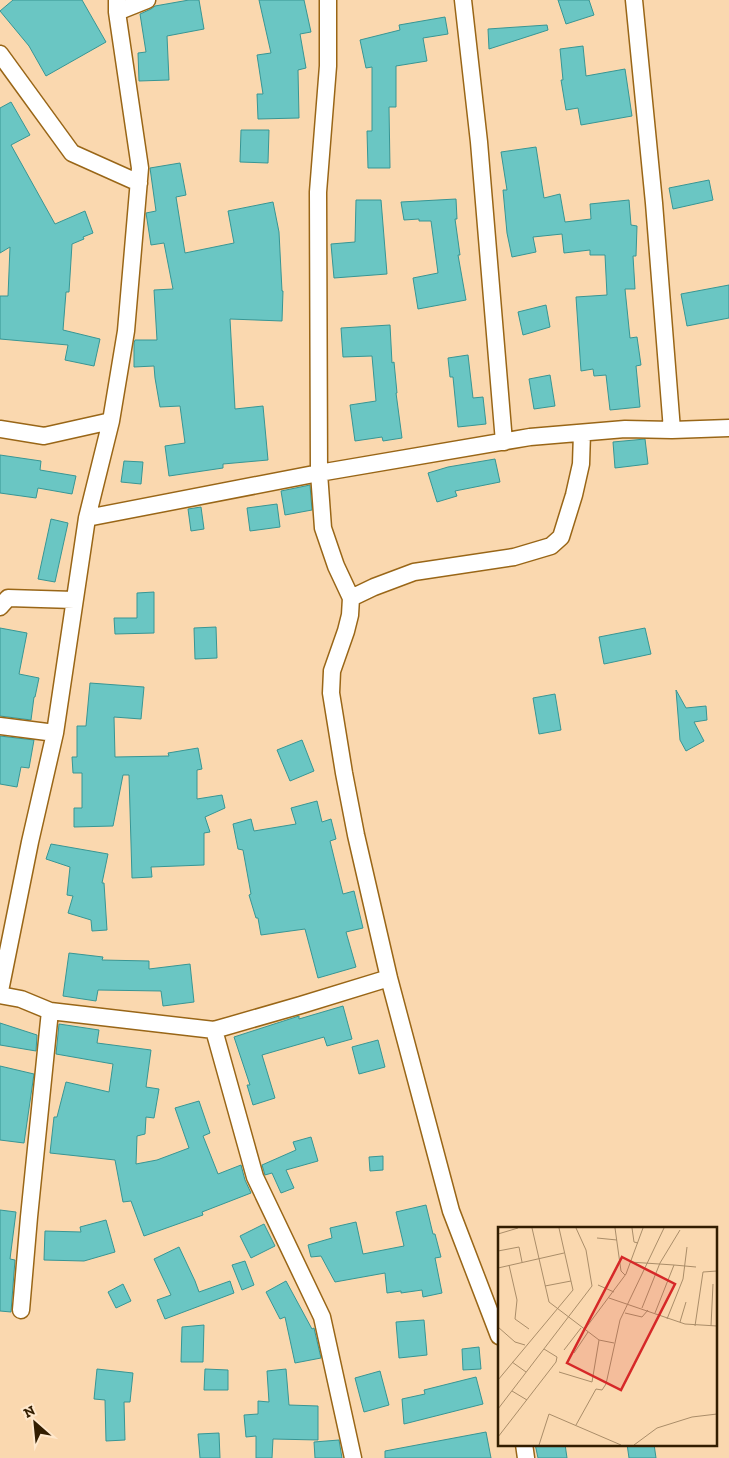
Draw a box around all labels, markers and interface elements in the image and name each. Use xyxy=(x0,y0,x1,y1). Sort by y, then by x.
inset map xyxy=(498,1227,716,1446)
north arrow xyxy=(10,1398,60,1448)
text: N xyxy=(21,1402,38,1422)

